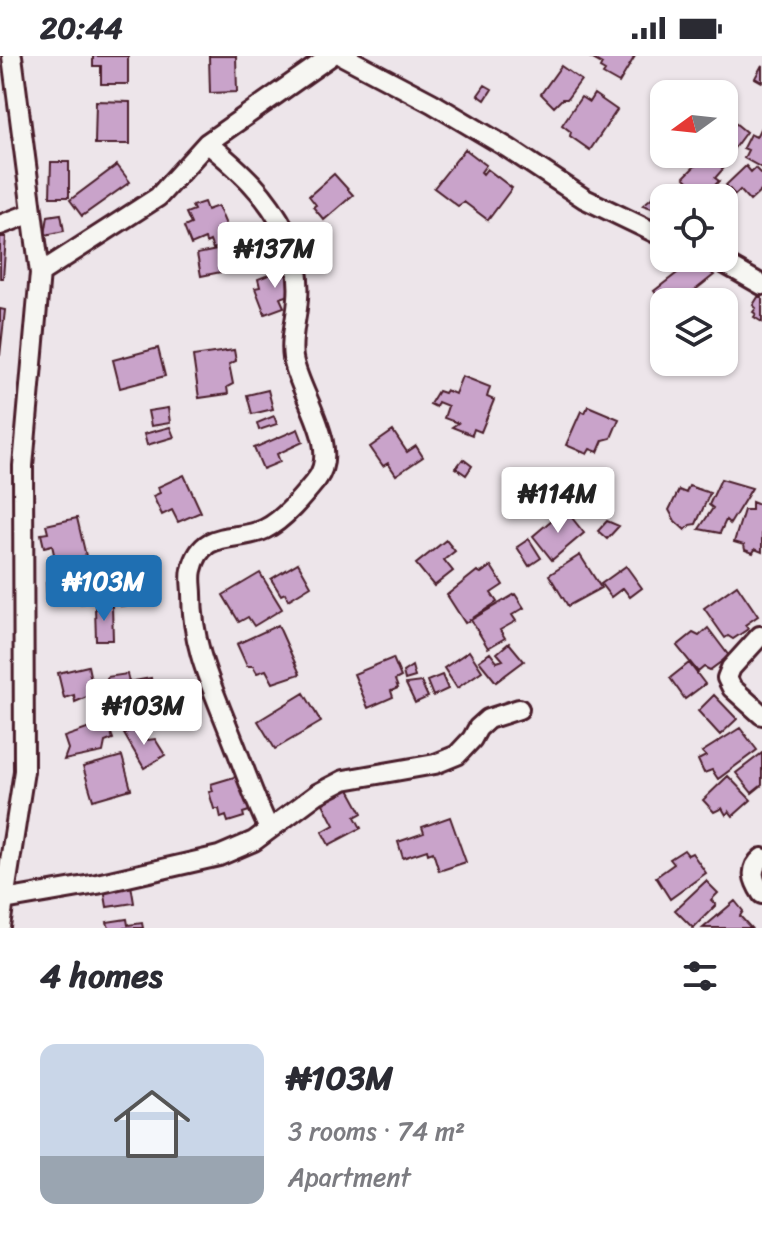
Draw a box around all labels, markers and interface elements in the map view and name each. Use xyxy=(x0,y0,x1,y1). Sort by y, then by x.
text: 20:44 xyxy=(40,1,123,55)
north arrow xyxy=(650,80,738,168)
map controls xyxy=(650,80,738,376)
button: locate xyxy=(650,184,738,272)
pin: ₦137M xyxy=(219,222,331,290)
text: ₦137M xyxy=(236,225,314,271)
button: layers xyxy=(650,288,738,376)
pin: ₦114M xyxy=(502,467,614,535)
text: ₦114M xyxy=(519,470,597,516)
pin: ₦103M xyxy=(48,555,160,623)
text: ₦103M xyxy=(64,558,144,604)
pin: ₦103M xyxy=(88,679,200,747)
text: ₦103M xyxy=(104,682,184,728)
text: 4 homes xyxy=(40,946,163,1006)
icon: filters xyxy=(678,954,722,998)
text: ₦103M xyxy=(288,1048,393,1108)
icon: home xyxy=(104,1076,200,1172)
text: 3 rooms · 74 m² xyxy=(288,1108,465,1154)
text: Apartment xyxy=(288,1154,411,1200)

